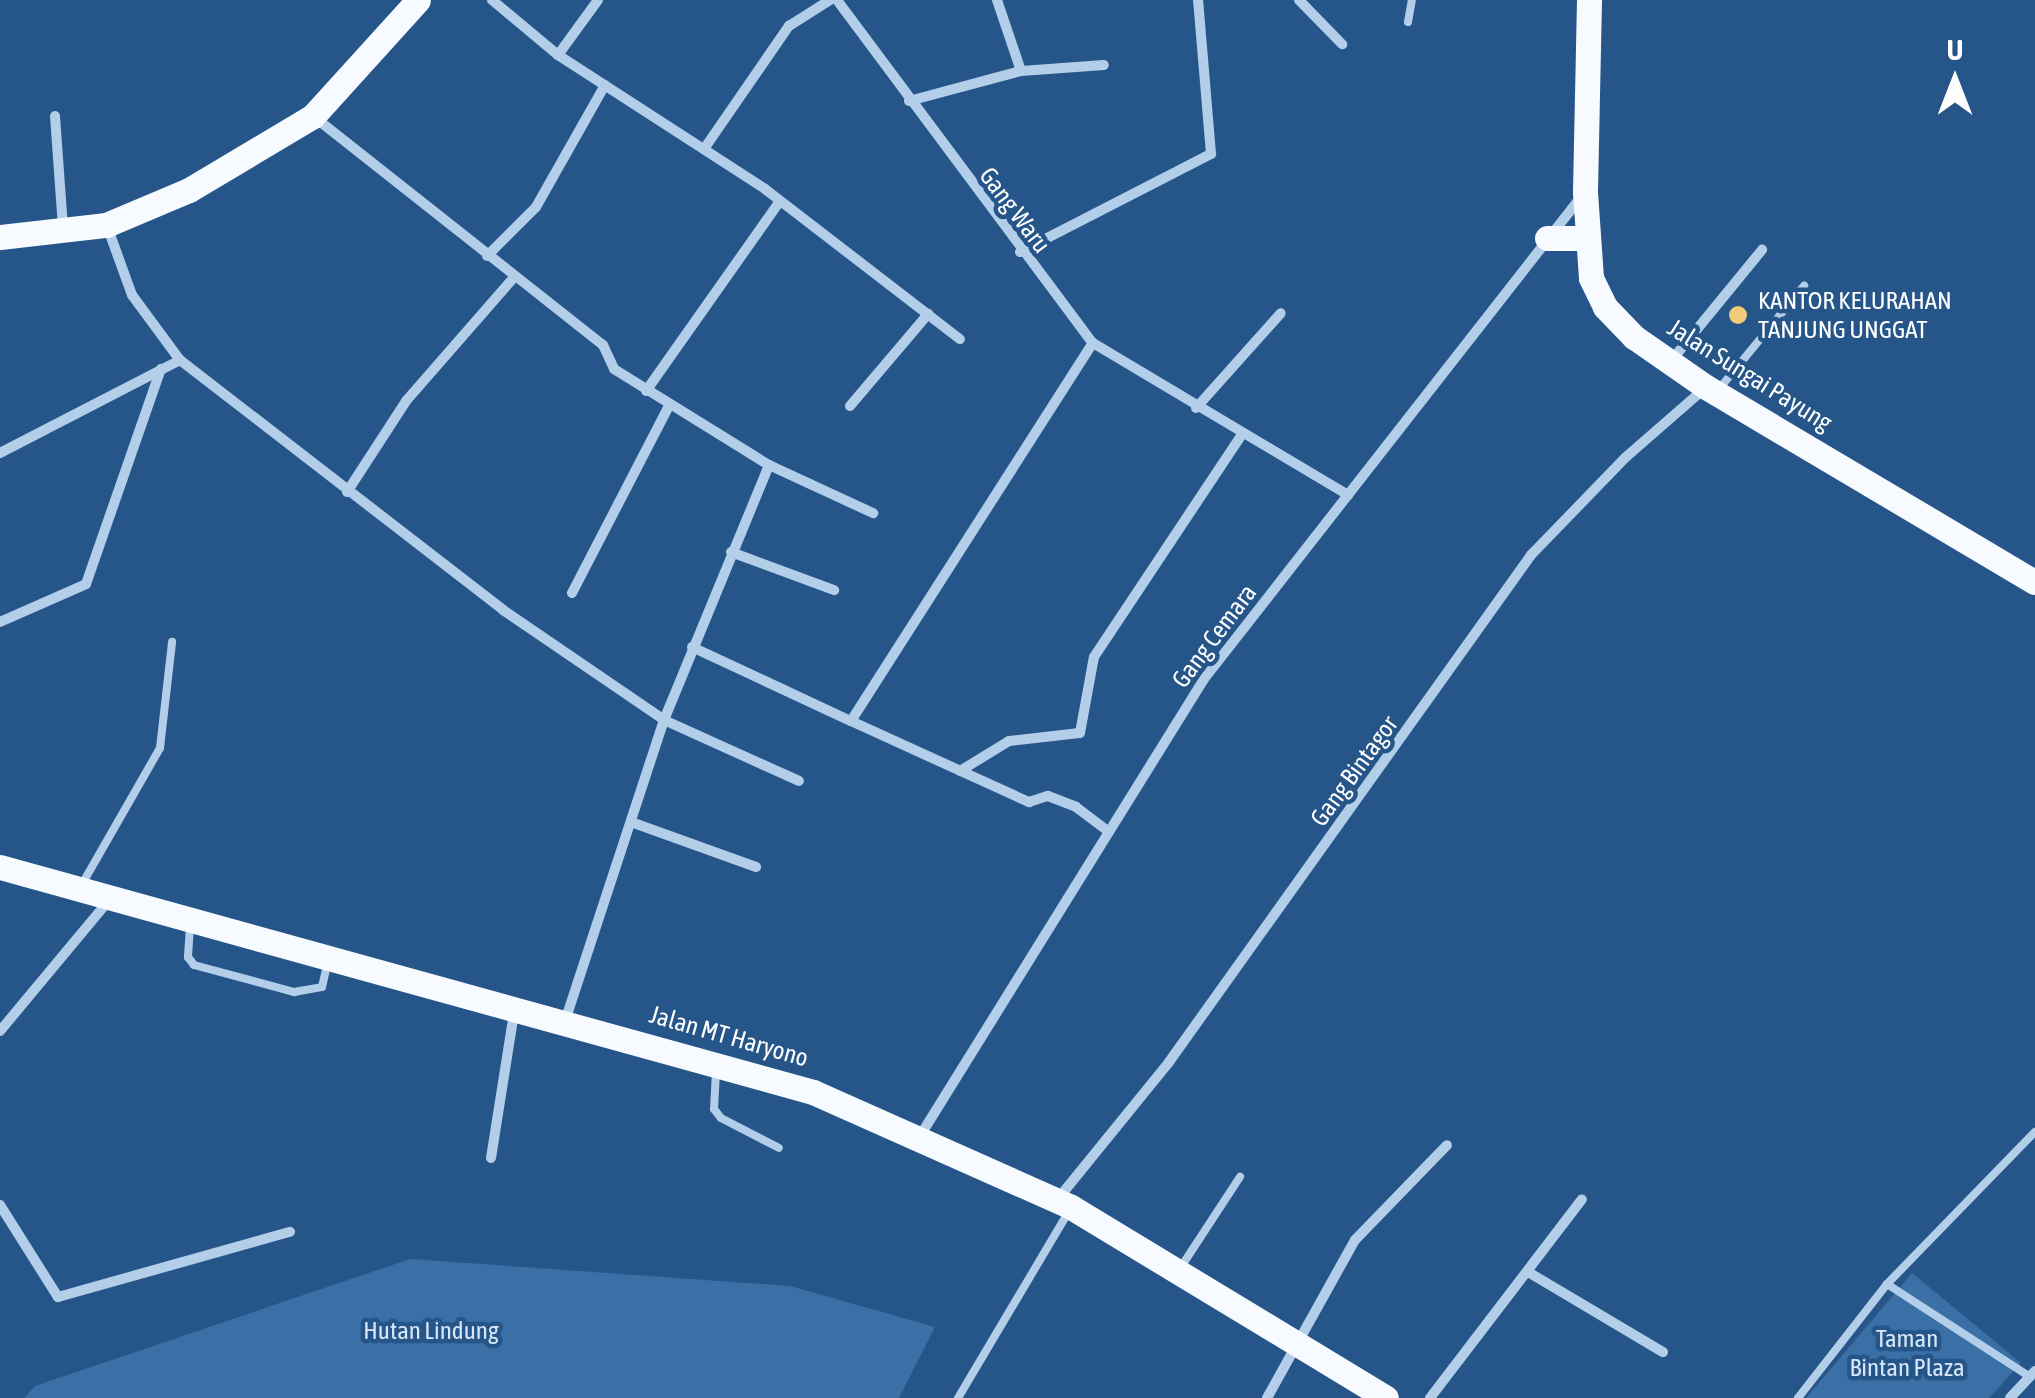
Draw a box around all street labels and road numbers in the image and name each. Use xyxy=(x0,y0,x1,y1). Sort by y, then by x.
street label: Gang Waru xyxy=(973,161,1057,259)
street label: Jalan Sungai Payung xyxy=(1662,313,1838,437)
street label: Gang Cemara xyxy=(1165,578,1263,694)
street label: Gang Bintagor xyxy=(1304,710,1404,832)
street label: Jalan MT Haryono xyxy=(646,999,812,1073)

